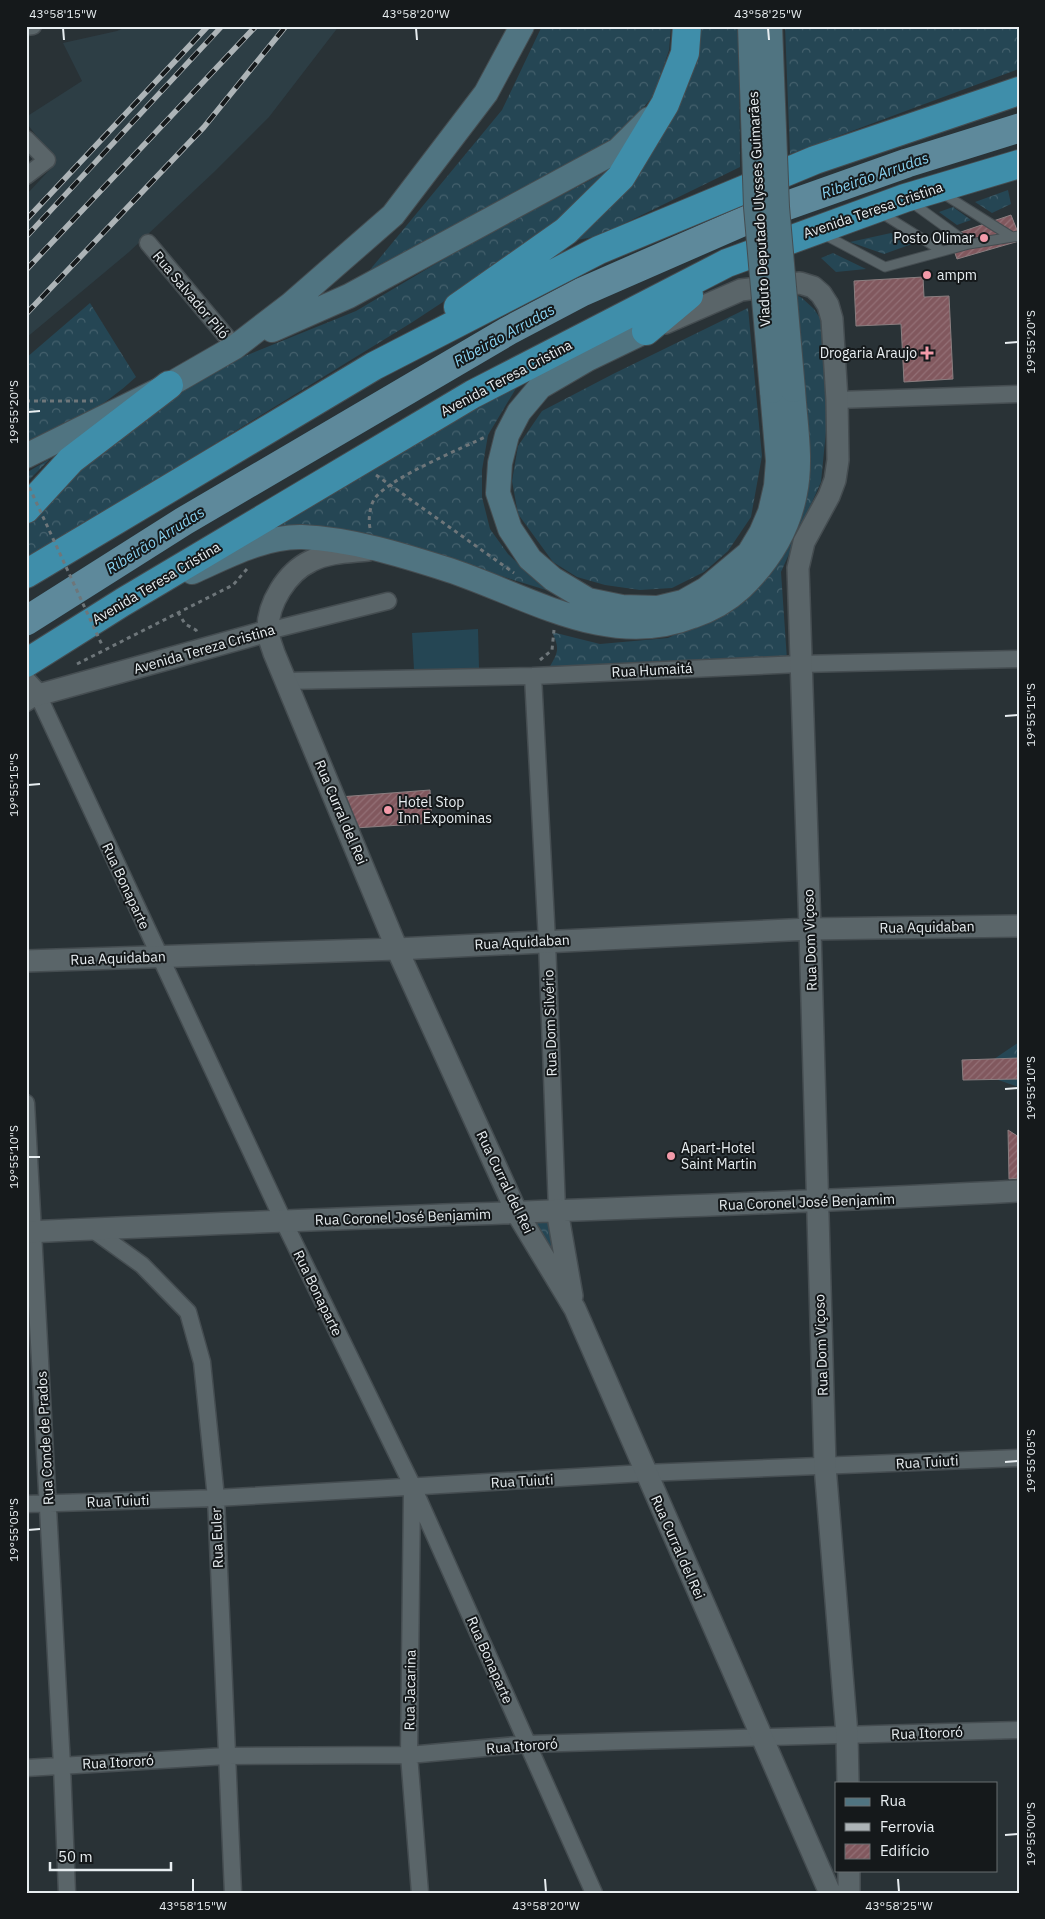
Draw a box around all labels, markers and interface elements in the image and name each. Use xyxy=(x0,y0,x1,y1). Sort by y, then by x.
text: 43°58'15"W xyxy=(29,6,97,21)
text: 43°58'20"W xyxy=(382,6,450,21)
text: 43°58'25"W xyxy=(734,6,802,21)
street label: Viaduto Deputado Ulysses Guimarães xyxy=(744,91,774,327)
water label: Ribeirão Arrudas xyxy=(819,148,931,202)
street label: Avenida Teresa Cristina xyxy=(801,177,946,242)
place label: Posto Olimar xyxy=(893,229,974,247)
marker: Posto Olimar xyxy=(978,232,990,244)
street label: Rua Salvador Piló xyxy=(149,247,233,343)
place label: ampm xyxy=(937,266,977,284)
marker: ampm xyxy=(921,269,933,281)
water label: Ribeirão Arrudas xyxy=(450,299,558,371)
text: 19°55'20"S xyxy=(1023,310,1038,374)
street label: Avenida Teresa Cristina xyxy=(437,335,575,420)
place label: Drogaria Araujo xyxy=(820,344,917,362)
marker: Drogaria Araujo xyxy=(921,347,933,359)
text: 19°55'20"S xyxy=(6,380,21,444)
water label: Ribeirão Arrudas xyxy=(102,502,208,578)
street label: Avenida Teresa Cristina xyxy=(89,537,224,628)
street label: Avenida Tereza Cristina xyxy=(131,620,277,678)
street label: Rua Humaitá xyxy=(611,659,693,681)
text: 19°55'15"S xyxy=(1023,683,1038,747)
text: 19°55'15"S xyxy=(6,753,21,817)
street label: Rua Curral del Rei xyxy=(311,757,371,867)
place label: Hotel Stop Inn Expominas xyxy=(398,793,492,827)
marker: Hotel Stop Inn Expominas xyxy=(382,804,394,816)
street label: Rua Bonaparte xyxy=(98,840,154,932)
street label: Rua Dom Viçoso xyxy=(799,889,821,991)
street label: Rua Aquidaban xyxy=(879,917,975,937)
street label: Rua Aquidaban xyxy=(474,931,570,953)
street label: Rua Aquidaban xyxy=(70,947,166,969)
street label: Rua Dom Silvério xyxy=(539,969,561,1077)
text: 19°55'10"S xyxy=(1023,1056,1038,1120)
text: 19°55'10"S xyxy=(6,1125,21,1189)
street label: Rua Curral del Rei xyxy=(472,1128,538,1236)
place label: Apart-Hotel Saint Martin xyxy=(681,1139,757,1173)
marker: Apart-Hotel Saint Martin xyxy=(665,1150,677,1162)
street label: Rua Coronel José Benjamim xyxy=(719,1190,895,1214)
street label: Rua Coronel José Benjamim xyxy=(315,1205,491,1229)
street label: Rua Bonaparte xyxy=(289,1247,347,1339)
street label: Rua Dom Viçoso xyxy=(810,1294,832,1396)
street label: Rua Conde de Prados xyxy=(32,1370,57,1505)
text: 19°55'05"S xyxy=(1023,1429,1038,1493)
street label: Rua Tuiuti xyxy=(895,1451,959,1473)
street label: Rua Tuiuti xyxy=(490,1470,554,1492)
street label: Rua Tuiuti xyxy=(86,1491,150,1511)
street label: Rua Curral del Rei xyxy=(647,1492,709,1602)
text: 19°55'05"S xyxy=(6,1498,21,1562)
street label: Rua Euler xyxy=(207,1507,227,1569)
street label: Rua Bonaparte xyxy=(463,1614,517,1707)
street label: Rua Jacarina xyxy=(400,1649,420,1731)
street label: Rua Itororó xyxy=(891,1723,963,1743)
street label: Rua Itororó xyxy=(486,1735,559,1757)
street label: Rua Itororó xyxy=(82,1751,154,1773)
legend xyxy=(835,1782,998,1872)
text: Rua xyxy=(880,1791,906,1810)
text: 19°55'00"S xyxy=(1023,1802,1038,1866)
text: Ferrovia xyxy=(880,1817,935,1836)
scale bar xyxy=(50,1839,171,1871)
text: Edifício xyxy=(880,1841,929,1860)
text: 50 m xyxy=(58,1847,93,1866)
text: 43°58'15"W xyxy=(159,1898,227,1913)
text: 43°58'20"W xyxy=(512,1898,580,1913)
text: 43°58'25"W xyxy=(865,1898,933,1913)

